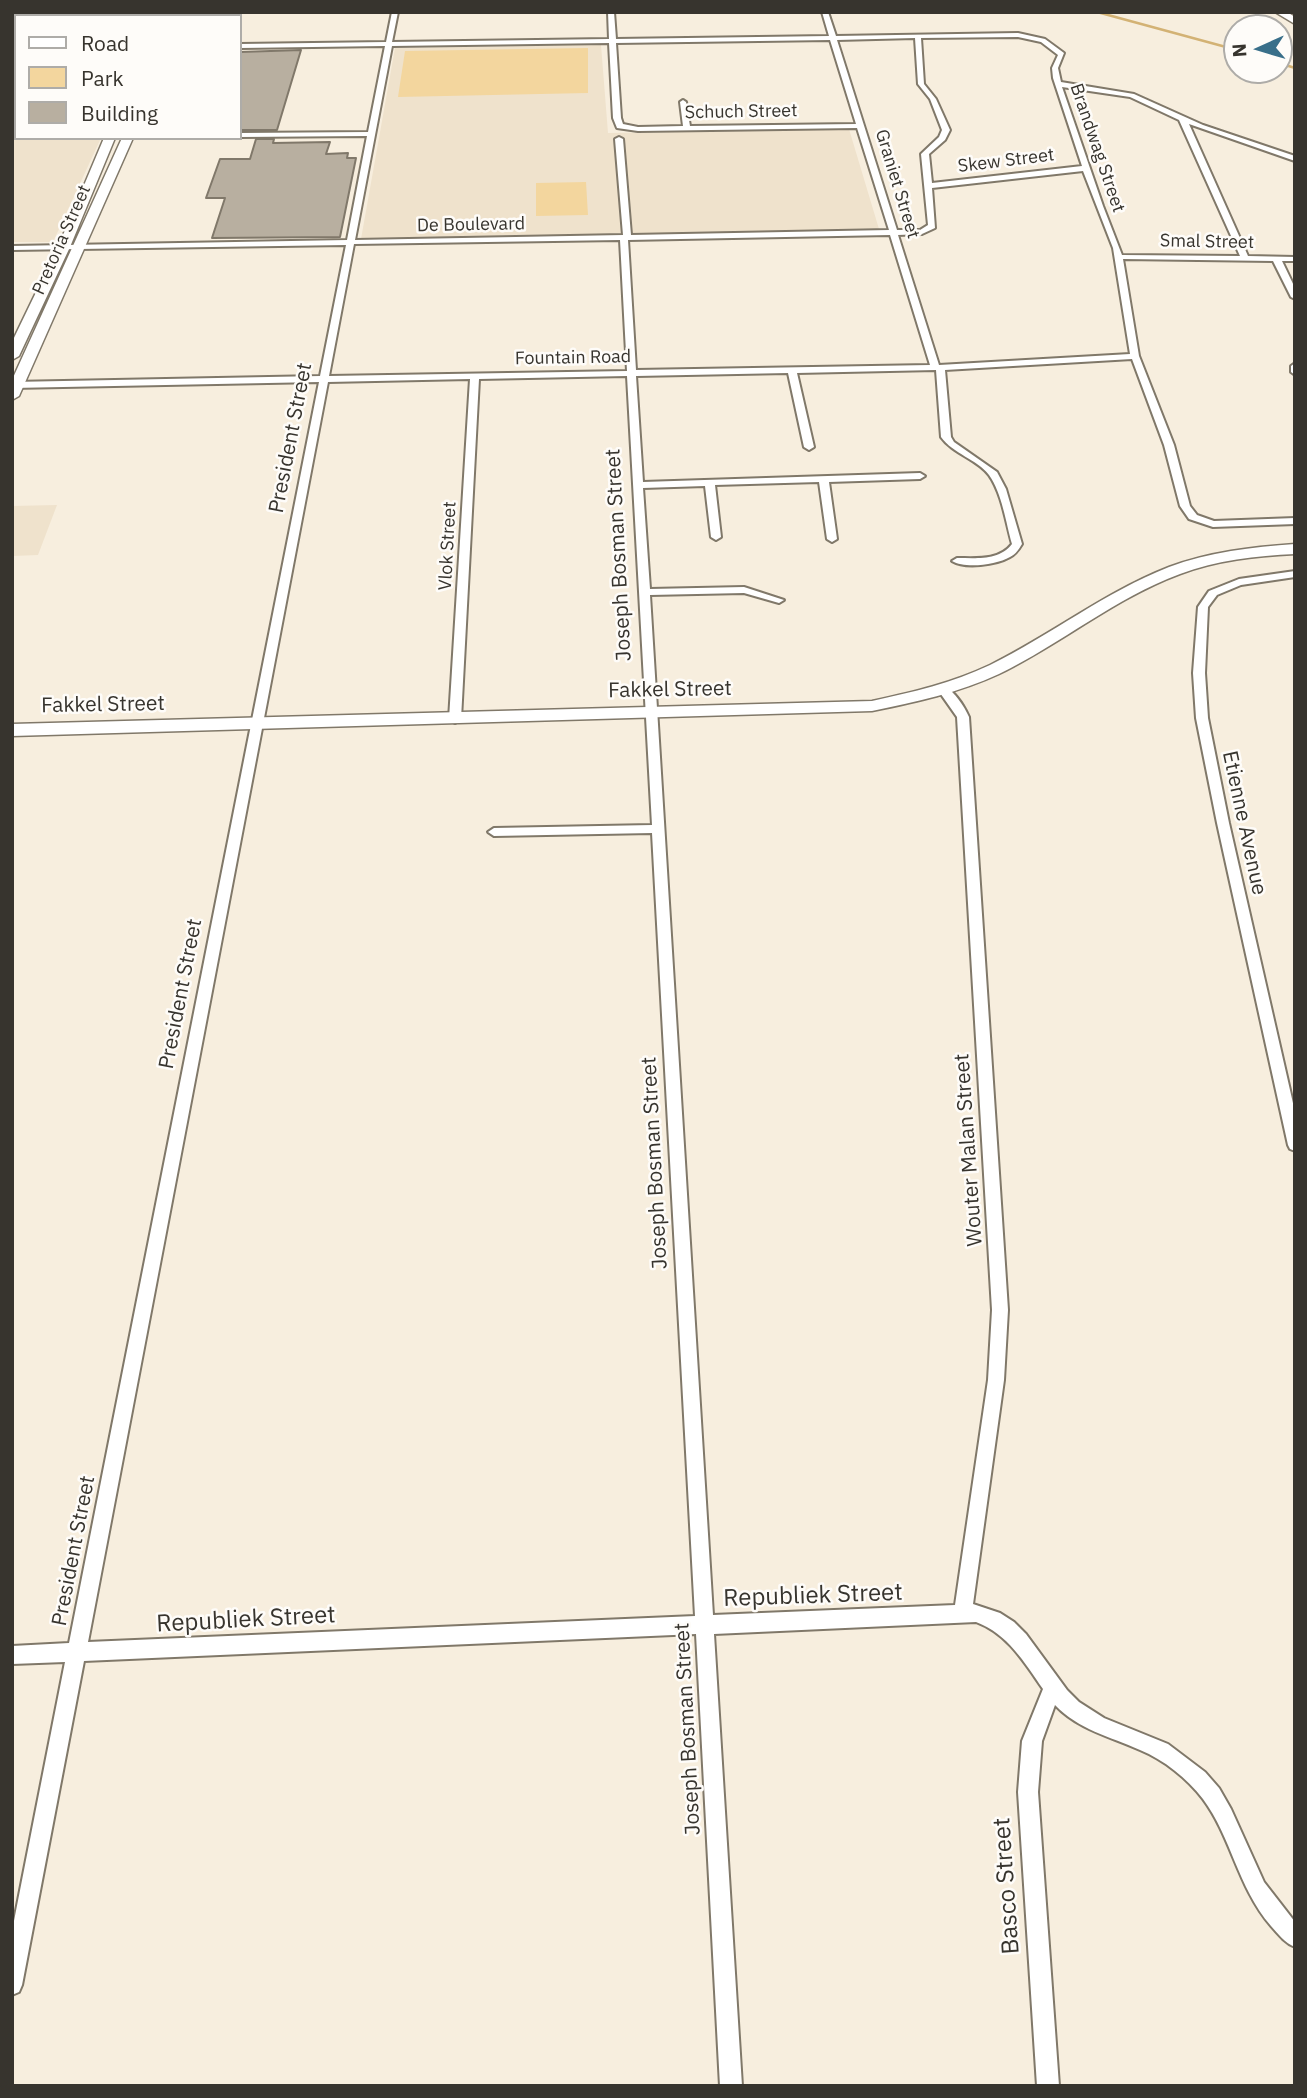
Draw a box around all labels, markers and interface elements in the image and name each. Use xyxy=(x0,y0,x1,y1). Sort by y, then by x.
legend xyxy=(14,14,242,140)
north arrow xyxy=(1223,14,1293,84)
text: Road xyxy=(81,29,129,57)
text: N xyxy=(1227,43,1251,58)
text: Park xyxy=(81,64,124,92)
street label: Brandwag Street xyxy=(1065,81,1129,215)
text: Building xyxy=(81,99,158,127)
street label: Schuch Street xyxy=(684,100,798,124)
street label: Graniet Street xyxy=(870,127,924,241)
street label: Skew Street xyxy=(957,144,1055,178)
street label: Pretoria Street xyxy=(28,182,96,298)
street label: De Boulevard xyxy=(417,213,525,237)
street label: Smal Street xyxy=(1160,230,1254,254)
street label: Fountain Road xyxy=(515,346,631,370)
street label: President Street xyxy=(264,361,318,515)
street label: Joseph Bosman Street xyxy=(601,448,637,662)
street label: Vlok Street xyxy=(435,501,461,591)
street label: Fakkel Street xyxy=(608,676,732,704)
street label: Fakkel Street xyxy=(41,691,165,719)
street label: Etienne Avenue xyxy=(1216,749,1272,897)
street label: President Street xyxy=(154,917,208,1071)
street label: Wouter Malan Street xyxy=(950,1053,988,1247)
street label: Joseph Bosman Street xyxy=(637,1056,673,1270)
street label: President Street xyxy=(47,1474,101,1628)
street label: Republiek Street xyxy=(723,1578,903,1614)
street label: Republiek Street xyxy=(156,1601,336,1639)
street label: Joseph Bosman Street xyxy=(670,1622,706,1836)
street label: Basco Street xyxy=(988,1817,1026,1955)

